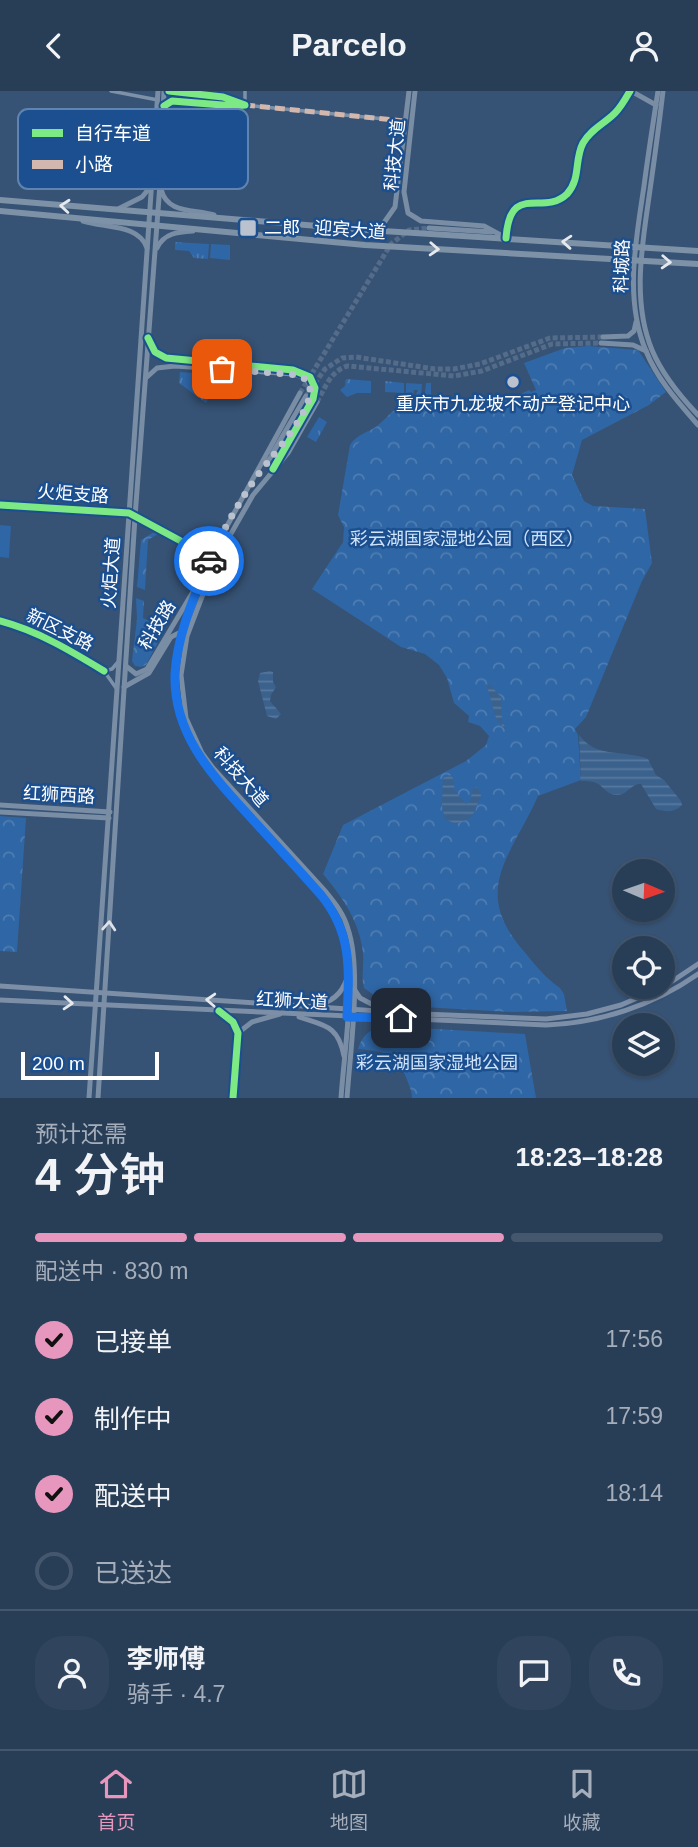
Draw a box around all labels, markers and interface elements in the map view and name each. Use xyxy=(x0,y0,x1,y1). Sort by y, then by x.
icon: back xyxy=(35,27,73,65)
text: Parcelo xyxy=(291,27,407,63)
icon: person xyxy=(625,27,663,65)
legend xyxy=(18,109,248,189)
street label: 科技大道 xyxy=(381,118,409,192)
text: 自行车道 xyxy=(75,123,151,144)
text: 小路 xyxy=(75,154,113,175)
one-way arrow xyxy=(60,199,71,214)
marker: 二郎 xyxy=(238,218,258,238)
place label: 二郎 xyxy=(264,218,300,238)
street label: 迎宾大道 xyxy=(313,218,387,242)
one-way arrow xyxy=(562,235,573,250)
street label: 科城路 xyxy=(611,239,633,293)
one-way arrow xyxy=(429,242,440,257)
one-way arrow xyxy=(661,255,672,270)
pin xyxy=(192,339,252,399)
icon: bag xyxy=(203,350,241,388)
marker: 重庆市九龙坡不动产登记中心 xyxy=(505,374,521,390)
place label: 重庆市九龙坡不动产登记中心 xyxy=(396,394,630,414)
street label: 火炬支路 xyxy=(36,482,110,506)
courier xyxy=(174,526,244,596)
park label: 彩云湖国家湿地公园（西区） xyxy=(350,529,584,549)
street label: 火炬大道 xyxy=(99,536,123,610)
icon: car xyxy=(190,542,228,580)
street label: 科技路 xyxy=(135,597,179,653)
street label: 新区支路 xyxy=(23,605,97,655)
street label: 科技大道 xyxy=(210,743,272,811)
street label: 红狮西路 xyxy=(23,783,95,807)
north arrow xyxy=(612,859,676,922)
map controls xyxy=(612,859,675,1076)
one-way arrow xyxy=(102,920,117,931)
button: locate xyxy=(612,936,675,999)
pin xyxy=(371,988,431,1048)
street label: 红狮大道 xyxy=(256,989,328,1013)
one-way arrow xyxy=(206,993,217,1008)
one-way arrow xyxy=(63,995,74,1010)
icon: home xyxy=(382,999,420,1037)
button: layers xyxy=(612,1013,675,1076)
scale bar xyxy=(21,1049,159,1081)
text: 200 m xyxy=(32,1053,85,1074)
park label: 彩云湖国家湿地公园 xyxy=(356,1053,518,1073)
text: 预计还需 xyxy=(35,1121,127,1147)
text: 18:23–18:28 xyxy=(516,1142,663,1172)
text: 4 分钟 xyxy=(35,1149,165,1201)
text: 配送中 · 830 m xyxy=(35,1258,188,1284)
icon: check xyxy=(35,1321,73,1359)
text: 17:56 xyxy=(605,1326,663,1352)
text: 已接单 xyxy=(94,1327,172,1357)
icon: check xyxy=(35,1398,73,1436)
text: 17:59 xyxy=(605,1403,663,1429)
text: 制作中 xyxy=(94,1404,172,1434)
icon: check xyxy=(35,1475,73,1513)
text: 18:14 xyxy=(605,1480,663,1506)
text: 配送中 xyxy=(94,1481,172,1511)
text: 已送达 xyxy=(94,1558,172,1588)
button: person xyxy=(35,1636,109,1710)
button: chat xyxy=(497,1636,571,1710)
button: phone xyxy=(589,1636,663,1710)
text: 李师傅 xyxy=(127,1644,205,1674)
text: 骑手 · 4.7 xyxy=(127,1681,225,1707)
tab: 首页 xyxy=(97,1765,135,1834)
tab: 地图 xyxy=(330,1765,368,1834)
tab: 收藏 xyxy=(563,1765,601,1834)

